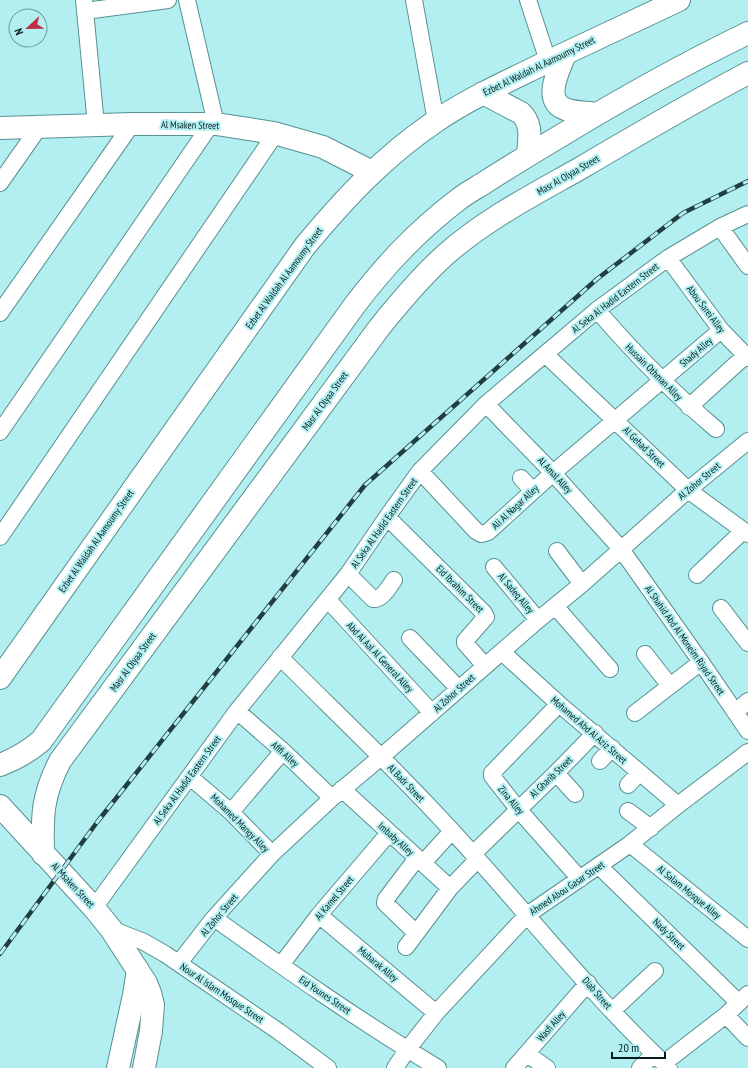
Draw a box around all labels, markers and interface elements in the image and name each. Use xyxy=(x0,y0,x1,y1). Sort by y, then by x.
north arrow xyxy=(8,8,48,48)
text: N xyxy=(11,26,26,37)
street label: Ezbet Al Waldah Al Aamoumy Street xyxy=(481,33,597,99)
street label: Al Msaken Street xyxy=(161,118,219,132)
street label: Masr Al Olyaa Street xyxy=(534,152,602,198)
street label: Ezbet Al Waldah Al Aamoumy Street xyxy=(243,224,326,332)
street label: Al Seka Al Hadid Eastern Street xyxy=(569,260,661,336)
street label: Abou Sarei Alley xyxy=(684,283,728,336)
street label: Shady Alley xyxy=(677,334,715,370)
street label: Hussain Othman Alley xyxy=(623,341,686,404)
street label: Masr Al Olyaa Street xyxy=(299,369,351,433)
street label: Al Gehad Street xyxy=(620,424,668,471)
street label: Al Amal Alley xyxy=(535,454,575,496)
street label: Al Zohor Street xyxy=(675,459,723,503)
street label: Al Seka Al Hadid Eastern Street xyxy=(348,475,420,571)
street label: Ali Al Nagar Alley xyxy=(489,482,541,532)
street label: Ezbet Al Waldah Al Aamoumy Street xyxy=(55,487,137,595)
street label: Eid Ibrahim Street xyxy=(433,562,487,616)
street label: Al Sadeq Alley xyxy=(495,570,537,616)
street label: Al Shahid Abd Al Moneim Riyad Street xyxy=(642,583,728,698)
street label: Abd Al Aal Al General Alley xyxy=(344,619,416,695)
street label: Masr Al Olyaa Street xyxy=(107,630,159,694)
street label: Al Zohor Street xyxy=(430,671,478,715)
street label: Mohamed Abd Al Aziz Street xyxy=(548,693,630,767)
street label: Al Seka Al Hadid Eastern Street xyxy=(150,733,224,827)
street label: Afifi Alley xyxy=(269,738,302,770)
street label: Al Gharib Street xyxy=(527,753,575,801)
street label: Al Badr Street xyxy=(385,761,427,805)
street label: Zina Alley xyxy=(495,783,527,817)
street label: Mohamed Mangy Alley xyxy=(208,791,272,855)
street label: Imbaby Alley xyxy=(375,819,417,859)
street label: Ahmed Abou Gasar Street xyxy=(527,858,607,918)
street label: Al Msaken Street xyxy=(48,859,98,911)
street label: Al Salam Mosque Alley xyxy=(655,862,724,922)
street label: Al Kamel Street xyxy=(312,873,356,923)
street label: Al Zohor Street xyxy=(197,891,241,939)
street label: Nady Street xyxy=(650,915,688,953)
street label: Mubarak Alley xyxy=(355,943,401,985)
street label: Nour Al Islam Mosque Street xyxy=(178,960,267,1026)
street label: Eid Younes Street xyxy=(297,973,354,1017)
street label: Diab Street xyxy=(579,974,615,1012)
street label: Wasfi Alley xyxy=(534,1008,568,1044)
scale bar xyxy=(612,1034,665,1060)
text: 20 m xyxy=(618,1040,639,1055)

